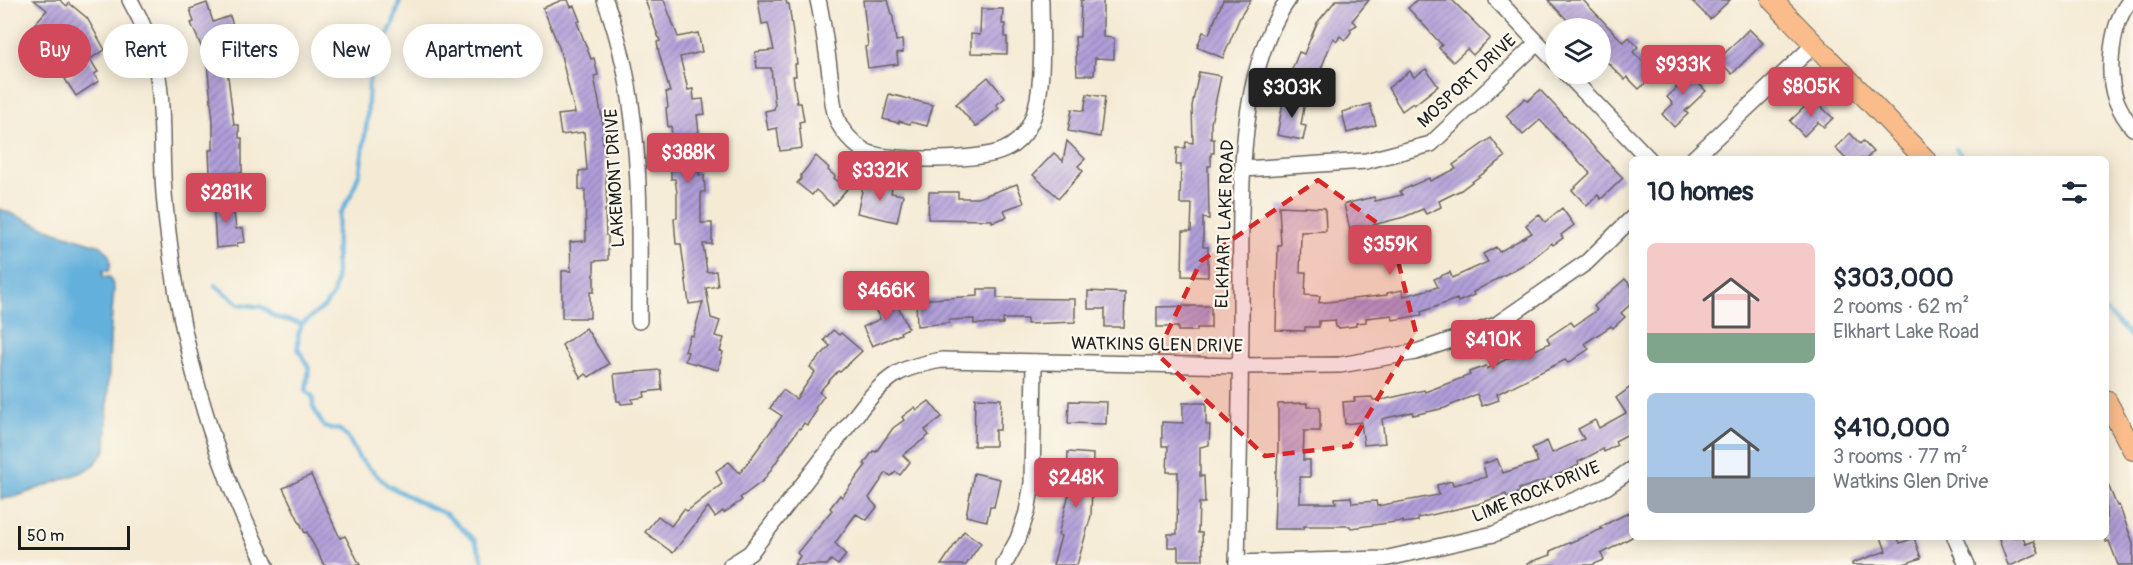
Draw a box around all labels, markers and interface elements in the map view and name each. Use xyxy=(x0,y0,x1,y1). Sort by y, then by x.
map controls xyxy=(1545,18,1611,84)
button: layers xyxy=(1545,18,1611,84)
chip: Buy xyxy=(18,24,91,78)
chip: Rent xyxy=(103,24,188,78)
chip: Filters xyxy=(200,24,299,78)
chip: New xyxy=(311,24,391,78)
chip: Apartment xyxy=(403,24,543,78)
street label: MOSPORT DRIVE xyxy=(1413,29,1521,133)
pin: $933K xyxy=(1641,45,1725,96)
text: $933K xyxy=(1655,52,1711,77)
pin: $805K xyxy=(1769,67,1853,118)
pin: $303K xyxy=(1250,68,1334,119)
text: $805K xyxy=(1782,74,1840,99)
text: $303K xyxy=(1263,75,1321,100)
street label: LAKEMONT DRIVE xyxy=(600,108,630,248)
pin: $388K xyxy=(646,133,730,184)
street label: ELKHART LAKE ROAD xyxy=(1211,139,1239,309)
text: $388K xyxy=(661,140,715,165)
pin: $332K xyxy=(838,151,922,202)
text: $332K xyxy=(852,158,908,183)
pin: $281K xyxy=(184,173,268,224)
text: 10 homes xyxy=(1647,176,1753,208)
icon: filters xyxy=(2058,176,2091,209)
text: $281K xyxy=(200,180,252,205)
pin: $359K xyxy=(1348,225,1432,276)
text: $359K xyxy=(1362,232,1418,257)
text: $303,000 xyxy=(1833,262,1954,294)
icon: home xyxy=(1695,267,1767,339)
pin: $466K xyxy=(844,271,928,322)
text: $466K xyxy=(857,278,915,303)
text: 2 rooms · 62 m² xyxy=(1833,294,1969,319)
text: Elkhart Lake Road xyxy=(1833,319,1979,344)
pin: $410K xyxy=(1451,320,1535,371)
text: $410K xyxy=(1465,327,1521,352)
street label: WATKINS GLEN DRIVE xyxy=(1071,332,1243,358)
text: $410,000 xyxy=(1833,412,1950,444)
icon: home xyxy=(1695,417,1767,489)
text: 3 rooms · 77 m² xyxy=(1833,444,1968,469)
street label: LIME ROCK DRIVE xyxy=(1469,456,1603,528)
pin: $248K xyxy=(1034,458,1118,509)
text: $248K xyxy=(1048,465,1104,490)
text: Watkins Glen Drive xyxy=(1833,469,1988,494)
scale bar xyxy=(18,523,130,550)
text: 50 m xyxy=(27,526,64,546)

